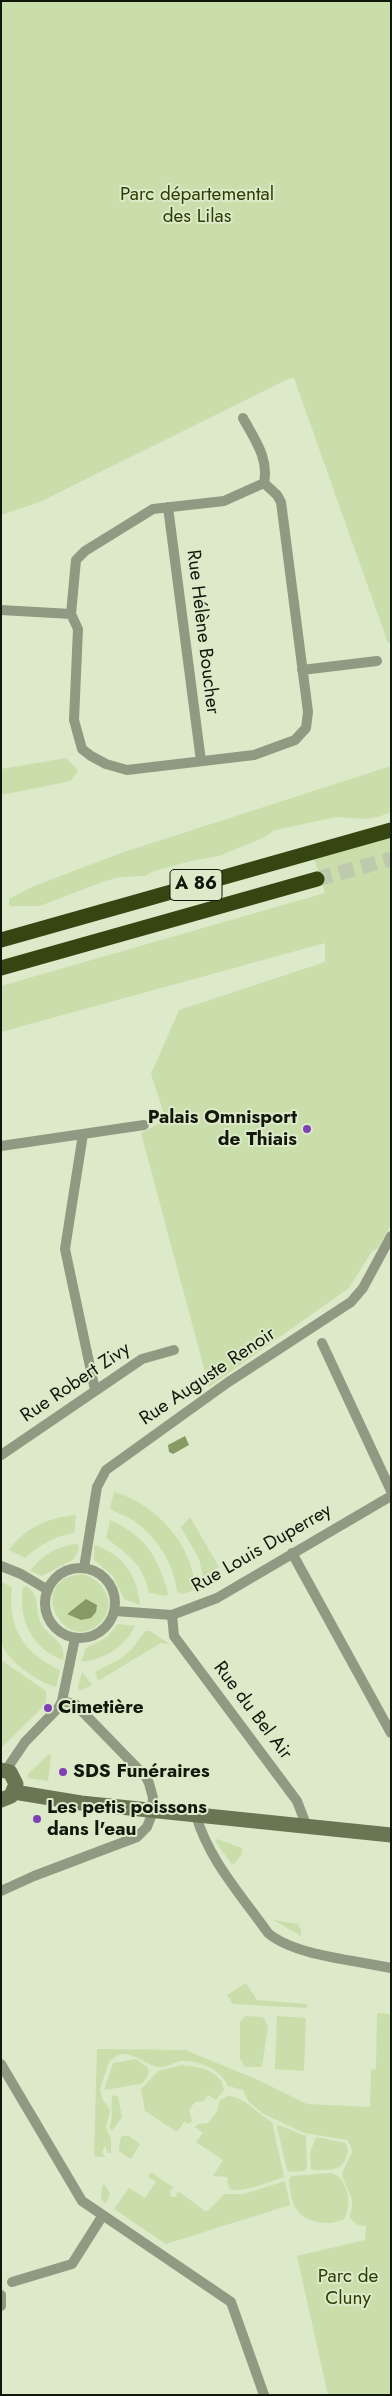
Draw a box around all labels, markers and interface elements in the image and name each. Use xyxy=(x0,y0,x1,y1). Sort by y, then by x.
park label: Parc départemental des Lilas xyxy=(120,184,274,228)
street label: Rue Hélène Boucher xyxy=(181,549,223,715)
road number: A 86 xyxy=(170,870,222,900)
place label: Palais Omnisport de Thiais xyxy=(148,1107,297,1151)
marker: Palais Omnisport de Thiais xyxy=(301,1123,313,1135)
street label: Rue Auguste Renoir xyxy=(136,1323,280,1431)
street label: Rue Robert Zivy xyxy=(17,1338,135,1428)
street label: Rue Louis Duperrey xyxy=(188,1500,336,1598)
street label: Rue du Bel Air xyxy=(208,1657,296,1765)
place label: Cimetière xyxy=(58,1697,144,1719)
marker: Cimetière xyxy=(42,1702,54,1714)
place label: SDS Funéraires xyxy=(73,1761,210,1783)
marker: SDS Funéraires xyxy=(57,1766,69,1778)
place label: Les petis poissons dans l'eau xyxy=(47,1797,207,1841)
marker: Les petis poissons dans l'eau xyxy=(31,1813,43,1825)
park label: Parc de Cluny xyxy=(318,2266,378,2310)

